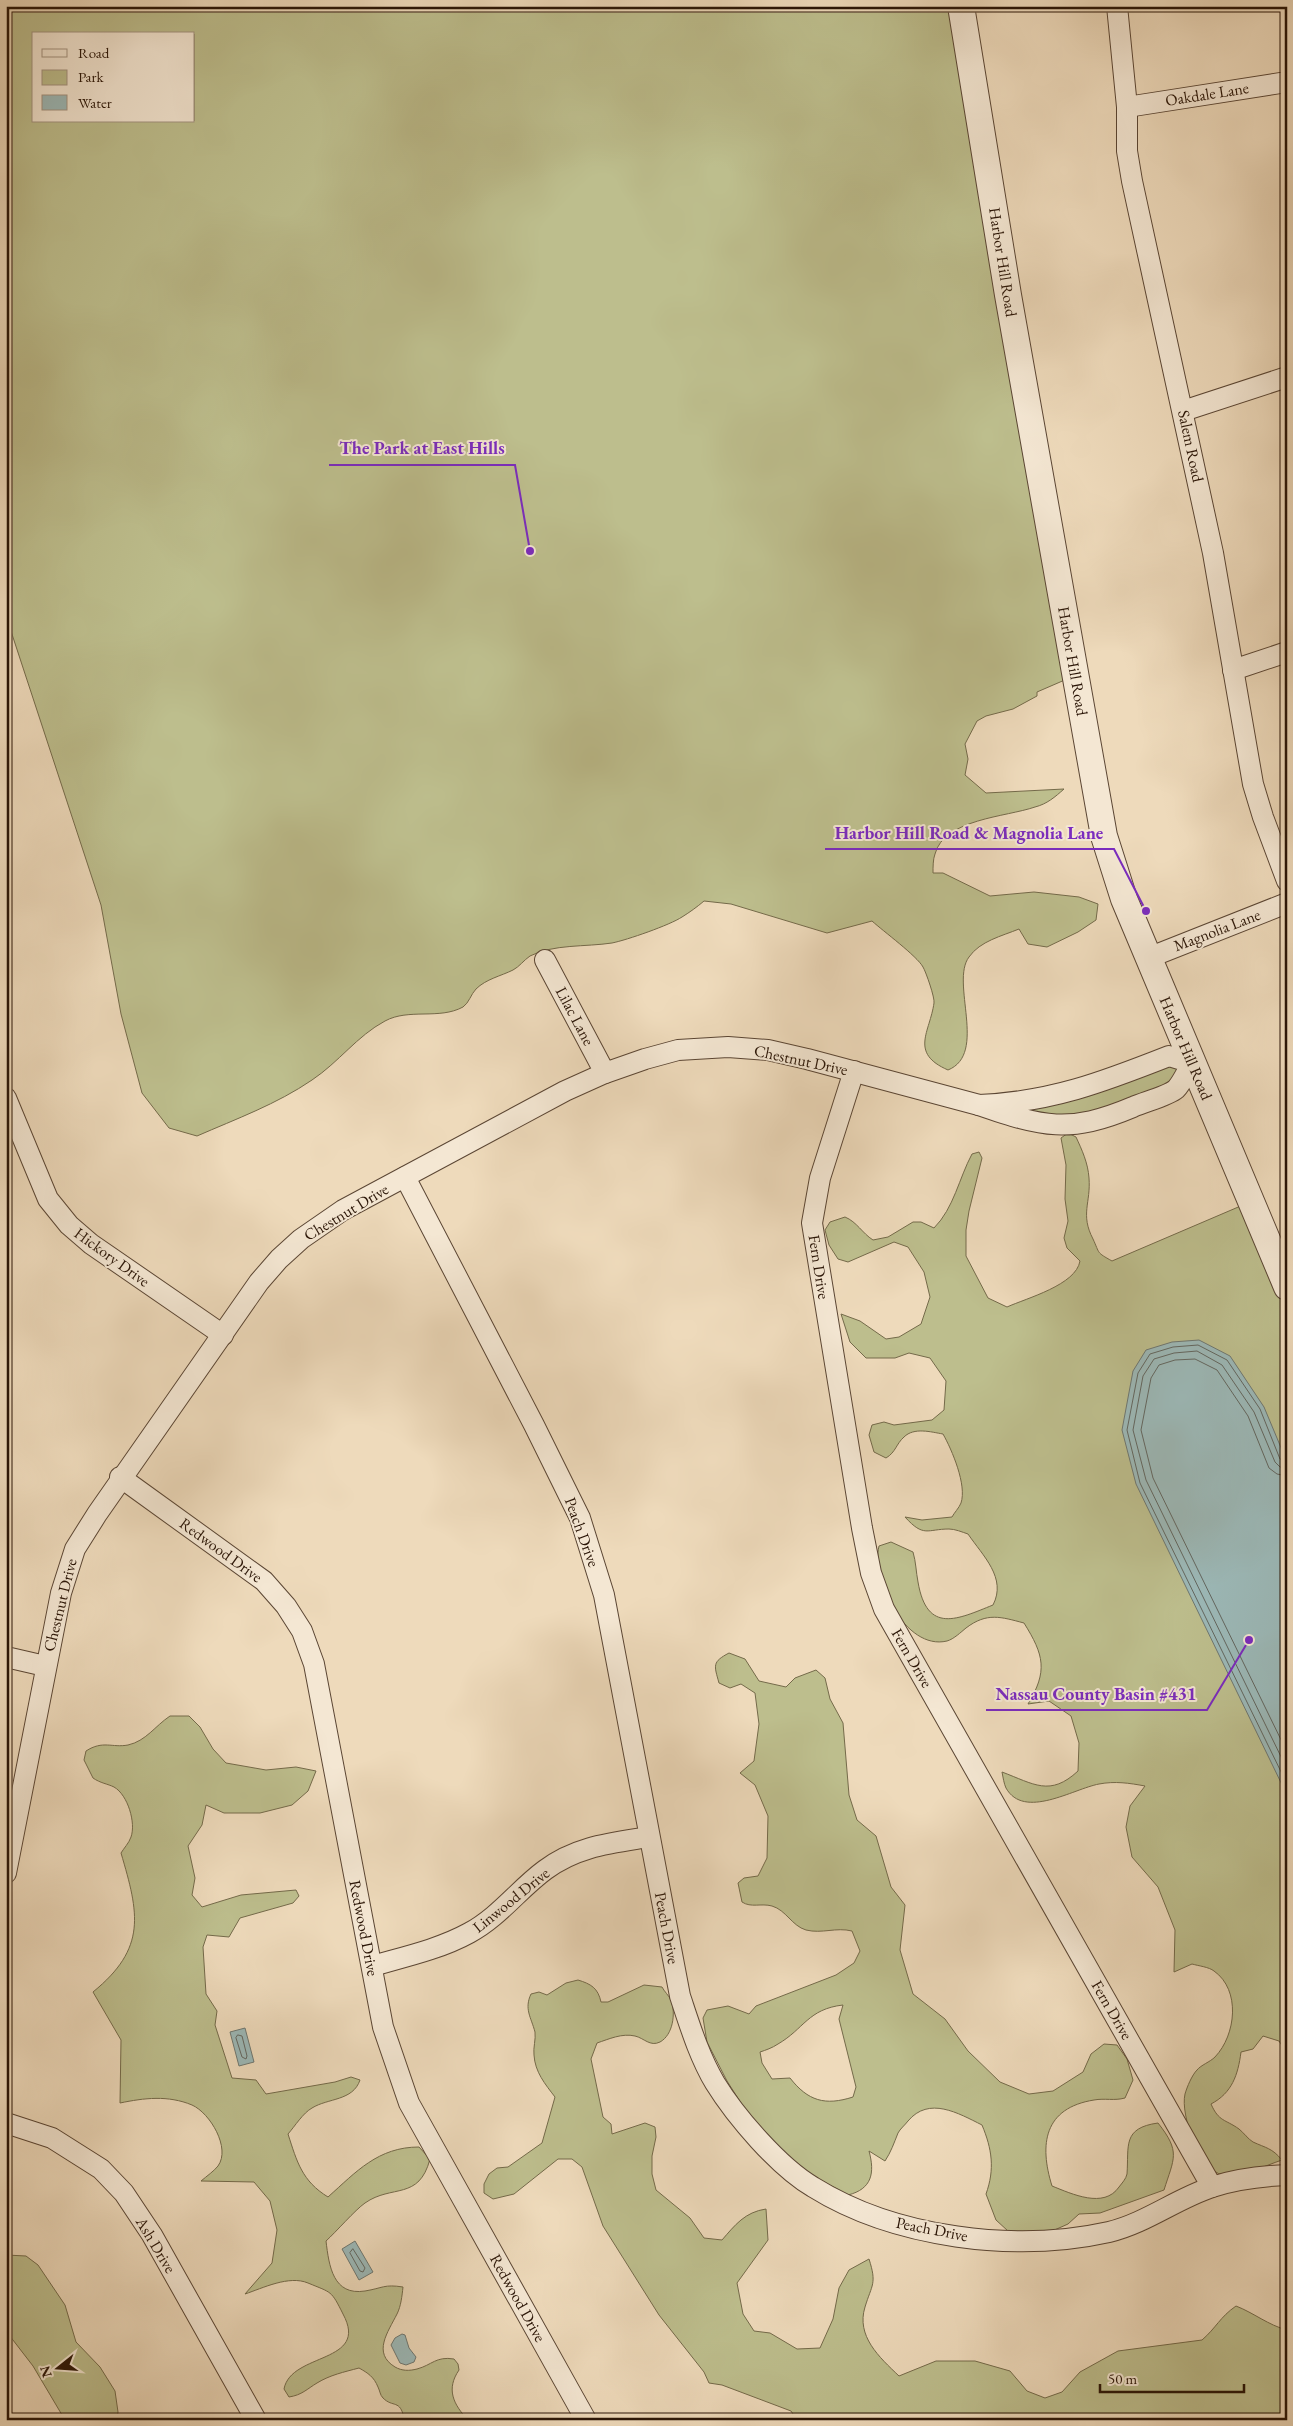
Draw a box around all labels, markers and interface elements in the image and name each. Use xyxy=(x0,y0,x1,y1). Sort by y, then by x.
legend xyxy=(32,32,195,122)
text: Road xyxy=(78,43,110,62)
text: Park xyxy=(78,67,105,86)
street label: Oakdale Lane xyxy=(1164,77,1250,111)
text: Water xyxy=(78,93,112,112)
street label: Harbor Hill Road xyxy=(984,206,1022,319)
street label: Salem Road xyxy=(1173,408,1209,485)
callout: The Park at East Hills xyxy=(329,432,515,465)
text: The Park at East Hills xyxy=(339,436,505,459)
street label: Harbor Hill Road xyxy=(1053,605,1093,718)
callout: Harbor Hill Road & Magnolia Lane xyxy=(825,816,1114,849)
text: Harbor Hill Road & Magnolia Lane xyxy=(835,821,1104,844)
street label: Magnolia Lane xyxy=(1171,904,1263,956)
street label: Lilac Lane xyxy=(551,983,599,1049)
street label: Harbor Hill Road xyxy=(1155,993,1218,1104)
street label: Chestnut Drive xyxy=(752,1040,850,1080)
street label: Chestnut Drive xyxy=(300,1178,392,1246)
street label: Hickory Drive xyxy=(70,1222,154,1292)
street label: Fern Drive xyxy=(804,1233,834,1301)
street label: Peach Drive xyxy=(560,1494,604,1570)
street label: Redwood Drive xyxy=(175,1513,267,1587)
street label: Chestnut Drive xyxy=(38,1556,82,1654)
street label: Fern Drive xyxy=(887,1625,937,1691)
callout: Nassau County Basin #431 xyxy=(986,1677,1207,1710)
text: Nassau County Basin #431 xyxy=(995,1682,1197,1705)
street label: Linwood Drive xyxy=(468,1863,554,1937)
street label: Redwood Drive xyxy=(344,1878,384,1978)
street label: Peach Drive xyxy=(650,1890,684,1966)
street label: Fern Drive xyxy=(1087,1977,1137,2043)
street label: Ash Drive xyxy=(131,2212,181,2277)
street label: Peach Drive xyxy=(894,2212,970,2246)
street label: Redwood Drive xyxy=(485,2250,551,2346)
north arrow xyxy=(32,2344,82,2394)
scale bar xyxy=(1100,2361,1244,2393)
text: N xyxy=(35,2363,56,2380)
text: 50 m xyxy=(1108,2369,1137,2388)

